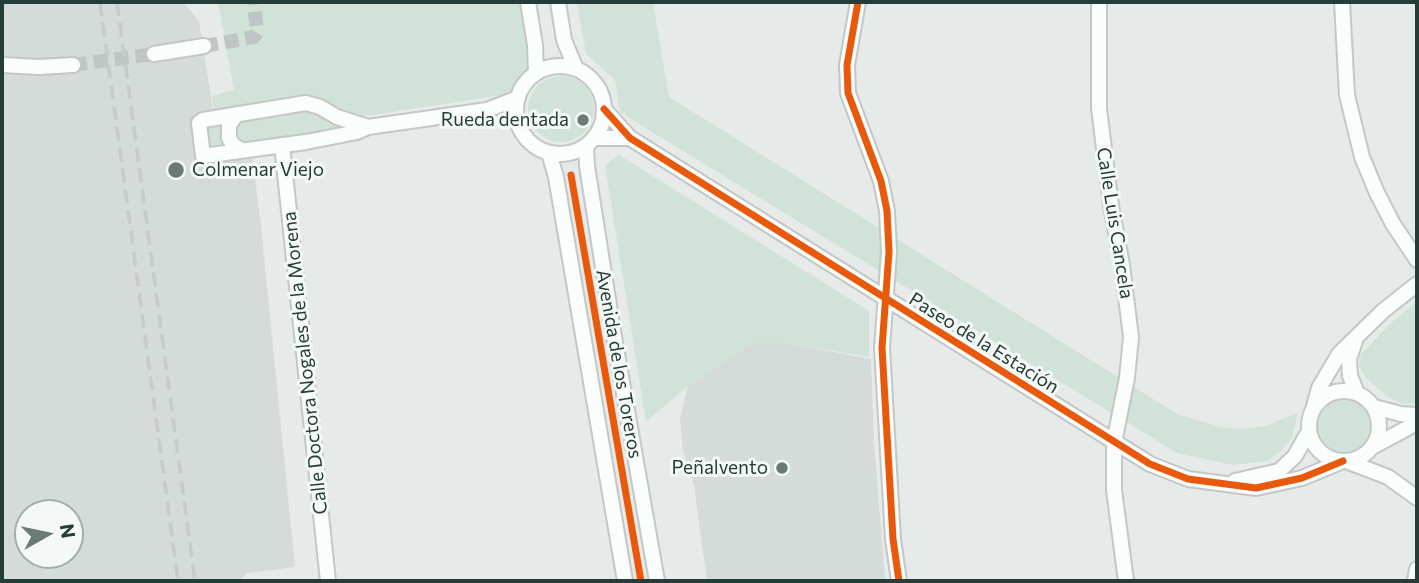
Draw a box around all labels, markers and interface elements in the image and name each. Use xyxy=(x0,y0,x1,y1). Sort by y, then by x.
place label: Rueda dentada xyxy=(441,109,569,131)
marker: Rueda dentada xyxy=(575,112,591,128)
street label: Calle Luis Cancela xyxy=(1092,146,1138,300)
place label: Colmenar Viejo xyxy=(192,159,324,181)
marker: Colmenar Viejo xyxy=(166,160,186,180)
street label: Calle Doctora Nogales de la Morena xyxy=(278,210,332,516)
street label: Avenida de los Toreros xyxy=(591,268,647,460)
street label: Paseo de la Estación xyxy=(905,288,1063,398)
place label: Peñalvento xyxy=(671,457,768,479)
marker: Peñalvento xyxy=(774,460,790,476)
north arrow xyxy=(14,499,84,569)
text: N xyxy=(56,522,81,540)

